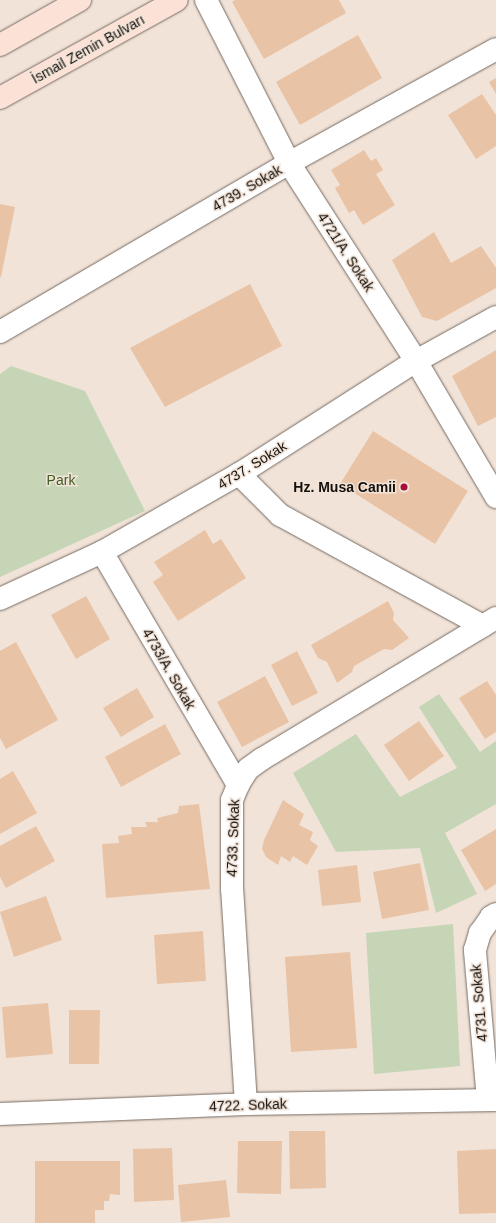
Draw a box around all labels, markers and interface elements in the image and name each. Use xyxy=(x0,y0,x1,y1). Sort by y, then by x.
street label: İsmail Zemin Bulvarı xyxy=(28,11,148,87)
street label: 4739. Sokak xyxy=(209,161,285,215)
street label: 4721/A. Sokak xyxy=(314,209,378,295)
street label: 4737. Sokak xyxy=(215,437,289,493)
park label: Park xyxy=(47,472,75,488)
place label: Hz. Musa Camii xyxy=(293,479,396,495)
marker: Hz. Musa Camii xyxy=(399,482,409,492)
street label: 4733/A. Sokak xyxy=(139,625,199,713)
street label: 4733. Sokak xyxy=(223,799,243,877)
street label: 4731. Sokak xyxy=(467,963,491,1043)
street label: 4722. Sokak xyxy=(209,1095,287,1115)

